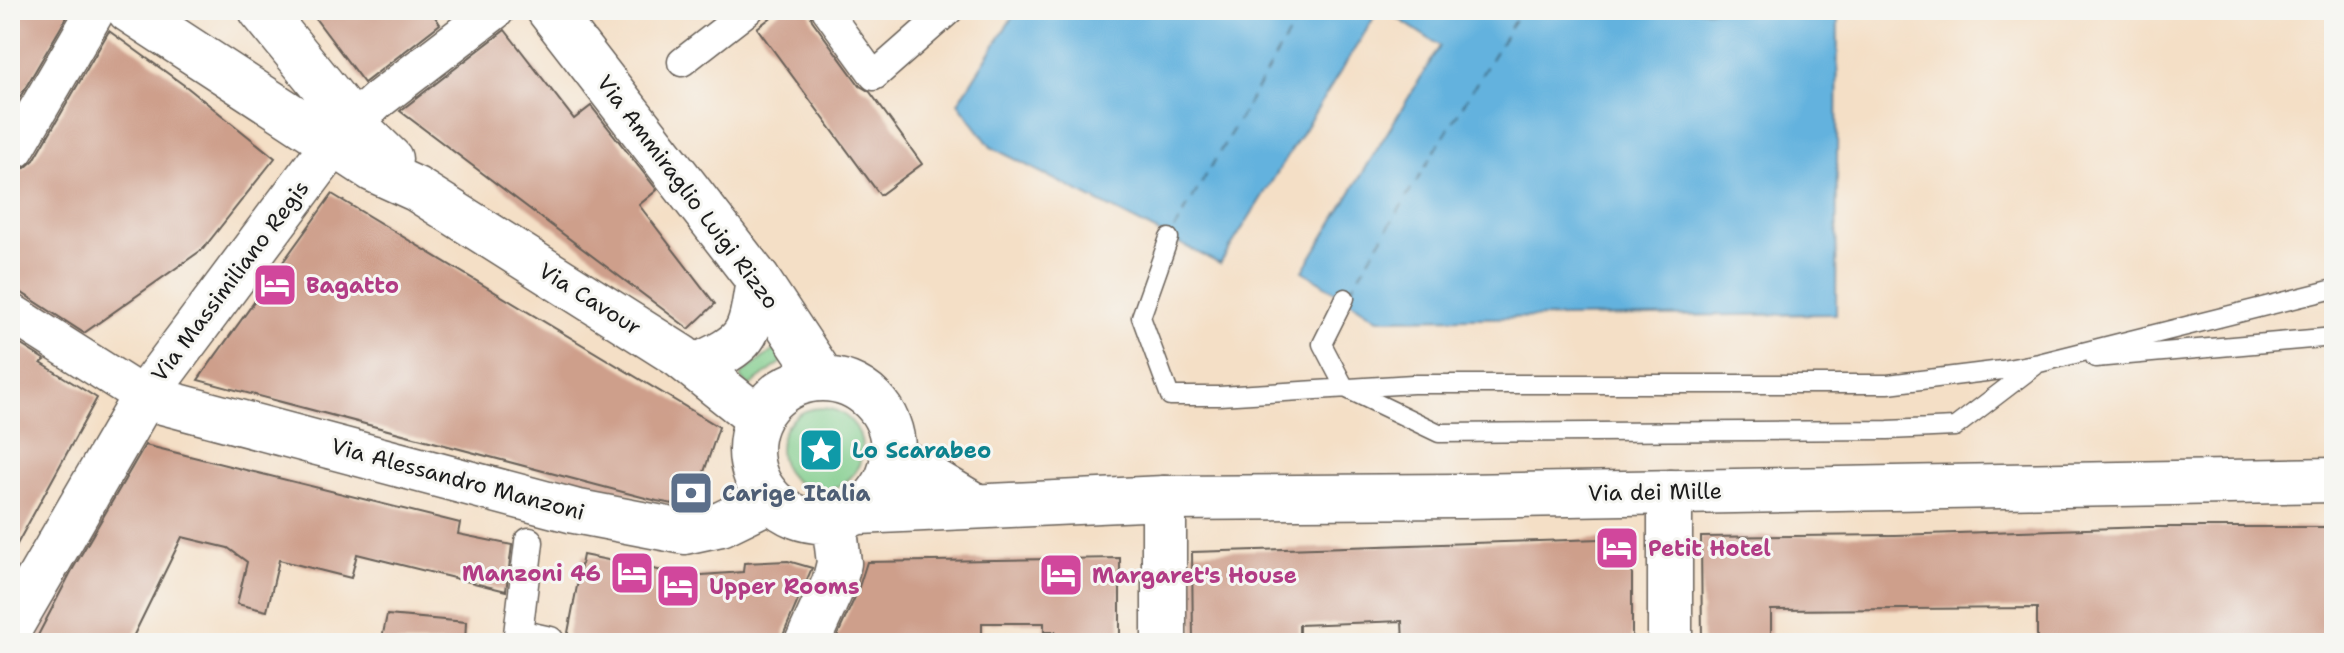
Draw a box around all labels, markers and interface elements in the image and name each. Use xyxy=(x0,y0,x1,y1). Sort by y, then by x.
street label: Via Ammiraglio Luigi Rizzo xyxy=(590,69,786,315)
street label: Via Massimiliano Regis xyxy=(145,174,315,388)
street label: Via Cavour xyxy=(533,256,647,342)
hotel icon: Bagatto xyxy=(251,261,299,309)
place label: Bagatto xyxy=(306,271,399,300)
place icon: Lo Scarabeo xyxy=(797,426,845,474)
street label: Via Alessandro Manzoni xyxy=(328,431,588,527)
place label: Lo Scarabeo xyxy=(852,436,991,465)
bank icon: Carige Italia xyxy=(667,469,715,517)
street label: Via dei Mille xyxy=(1588,476,1722,508)
place label: Carige Italia xyxy=(722,479,870,508)
hotel icon: Petit Hotel xyxy=(1593,524,1641,572)
place label: Petit Hotel xyxy=(1648,534,1771,563)
hotel icon: Manzoni 46 xyxy=(608,549,656,597)
hotel icon: Margaret's House xyxy=(1037,551,1085,599)
place label: Manzoni 46 xyxy=(462,559,601,588)
place label: Margaret's House xyxy=(1092,561,1297,590)
hotel icon: Upper Rooms xyxy=(654,562,702,610)
place label: Upper Rooms xyxy=(709,572,860,601)

